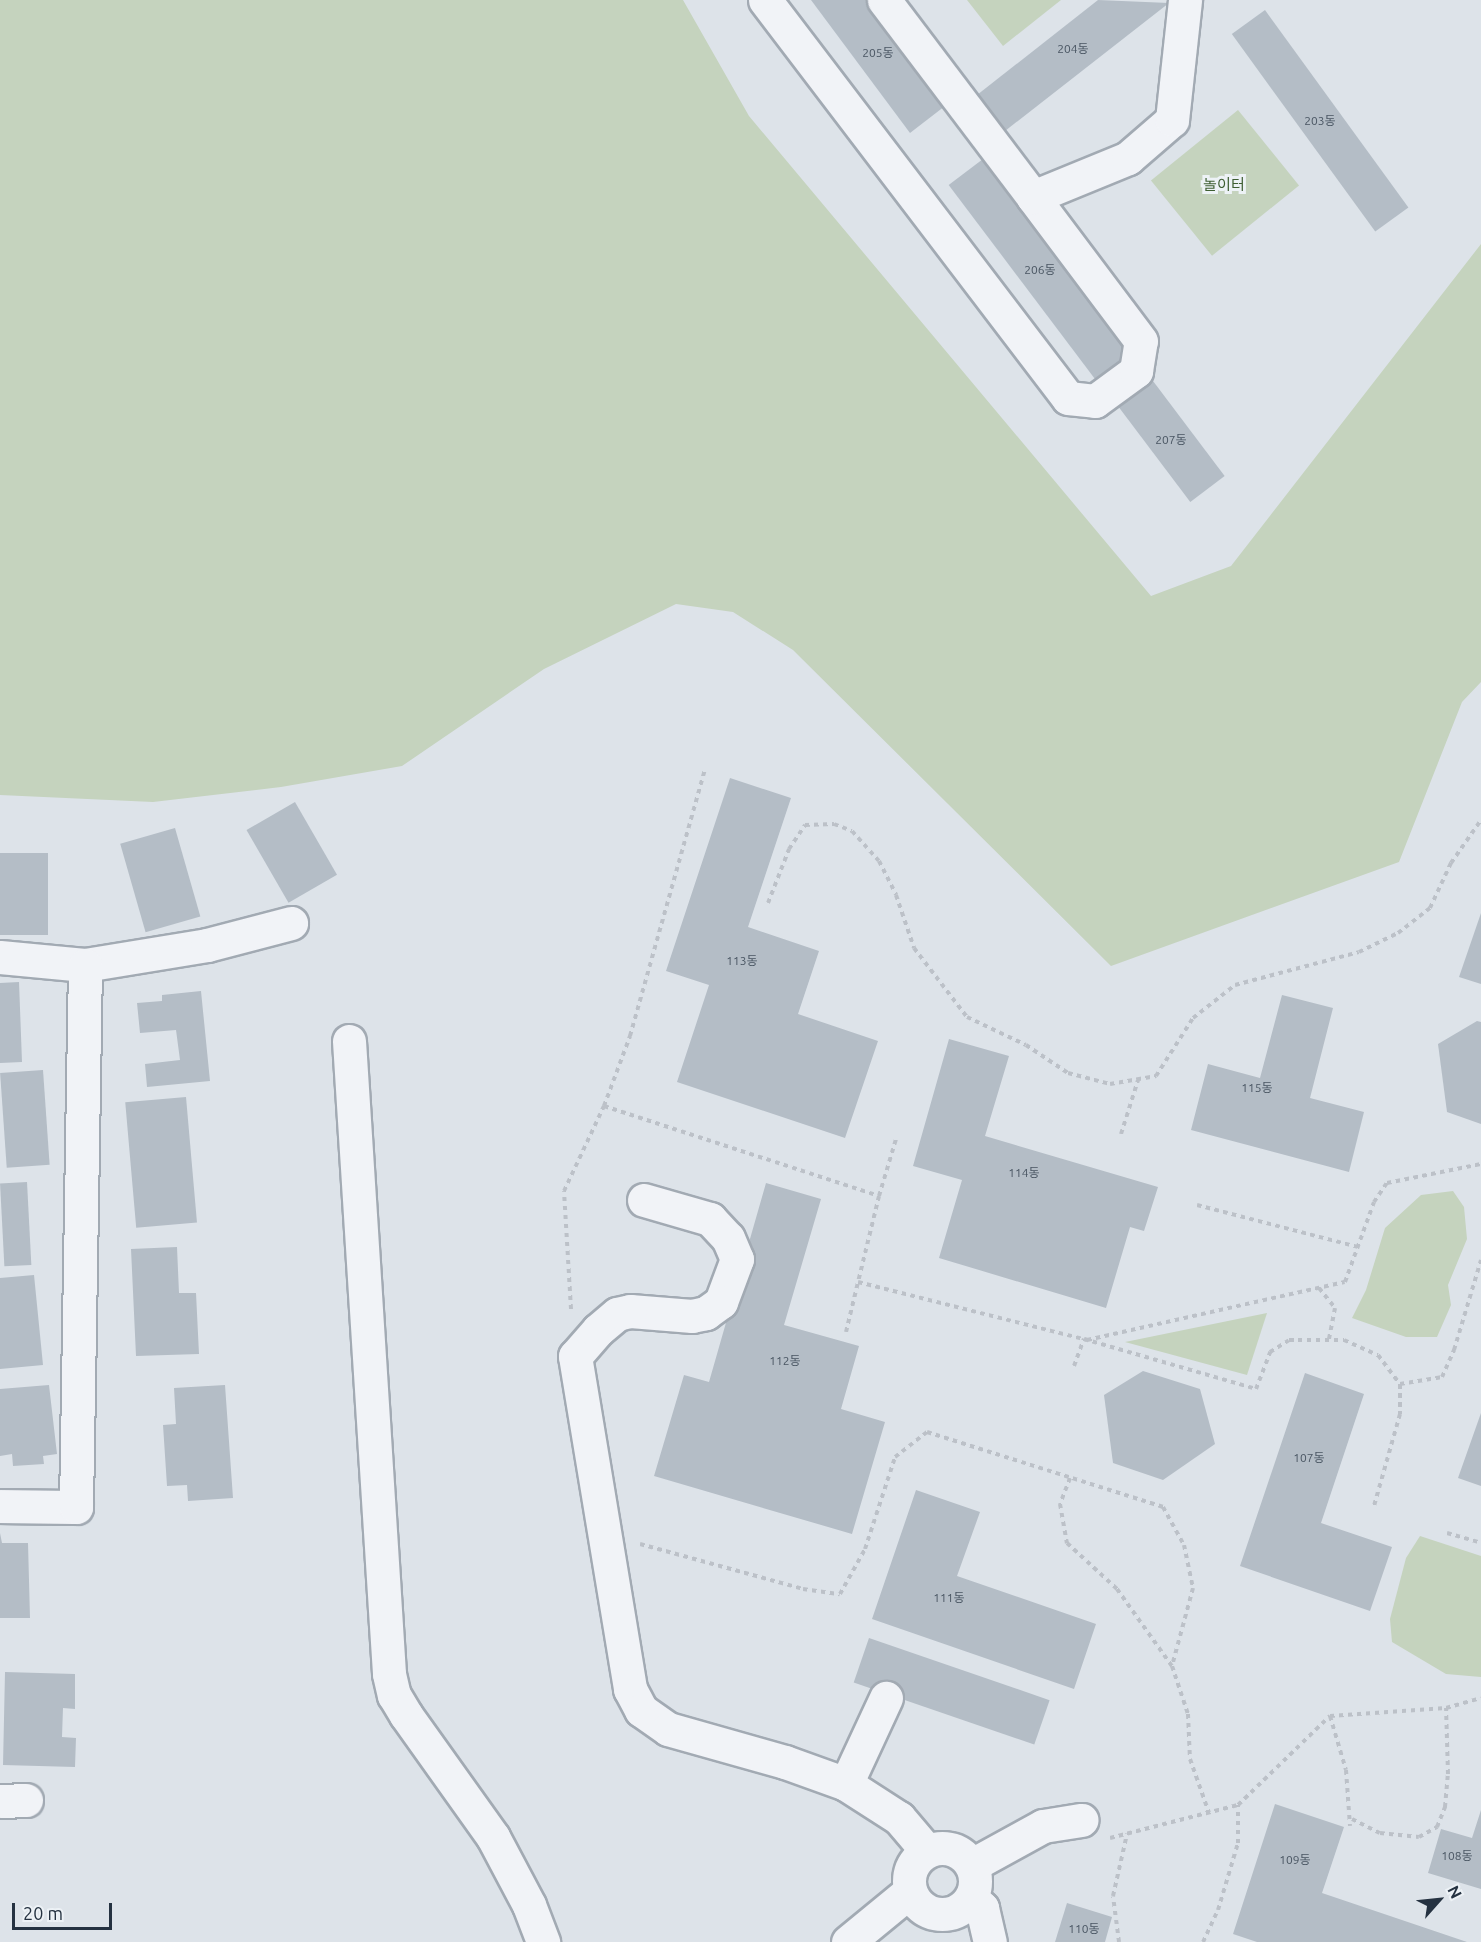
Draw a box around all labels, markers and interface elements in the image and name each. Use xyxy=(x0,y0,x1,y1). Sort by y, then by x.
house number: 204동 xyxy=(1057,42,1089,56)
house number: 205동 xyxy=(862,46,894,60)
house number: 203동 xyxy=(1304,114,1336,128)
park label: 놀이터 xyxy=(1203,176,1245,194)
house number: 206동 xyxy=(1024,263,1056,277)
house number: 207동 xyxy=(1155,433,1187,447)
house number: 113동 xyxy=(726,954,758,968)
house number: 115동 xyxy=(1241,1081,1273,1095)
house number: 114동 xyxy=(1008,1166,1040,1180)
house number: 112동 xyxy=(769,1354,801,1368)
house number: 107동 xyxy=(1293,1451,1325,1465)
house number: 111동 xyxy=(933,1591,965,1605)
house number: 108동 xyxy=(1441,1849,1473,1863)
house number: 109동 xyxy=(1279,1853,1311,1867)
north arrow xyxy=(1409,1870,1469,1930)
text: N xyxy=(1444,1882,1466,1901)
scale bar xyxy=(15,1891,116,1929)
text: 20 m xyxy=(23,1903,63,1923)
house number: 110동 xyxy=(1068,1922,1100,1936)

